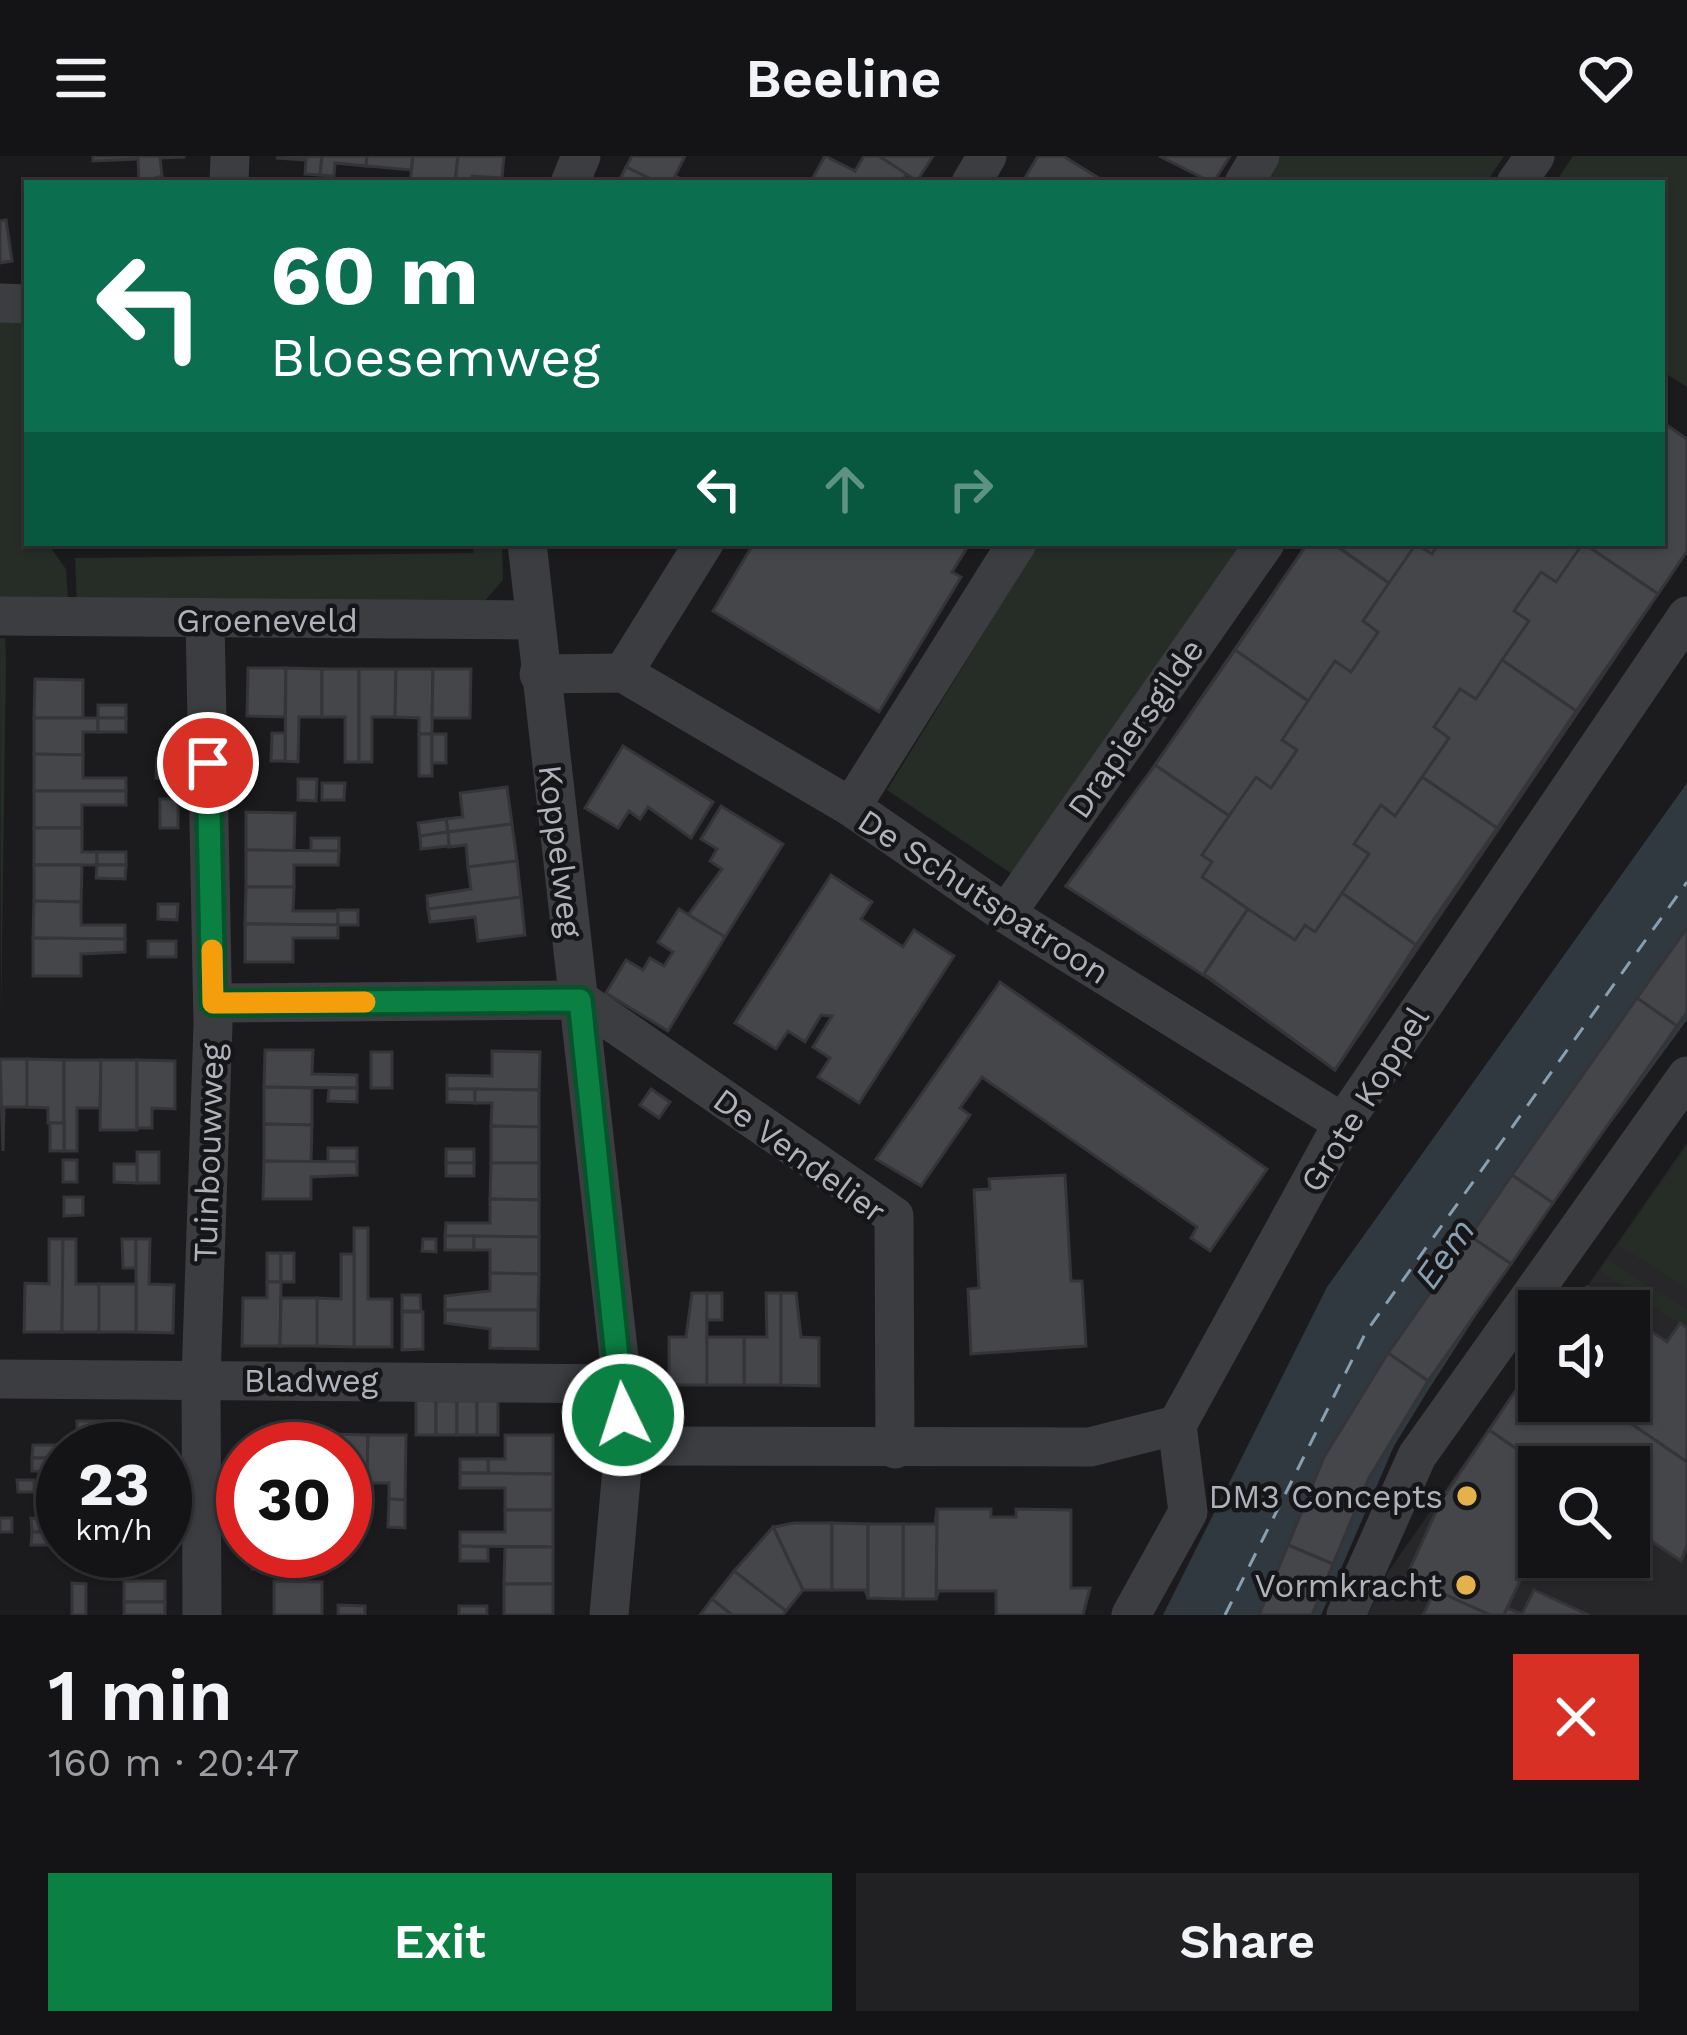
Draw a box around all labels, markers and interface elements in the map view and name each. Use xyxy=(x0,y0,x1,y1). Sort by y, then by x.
icon: menu xyxy=(48,45,114,111)
icon: heart xyxy=(1573,45,1639,111)
text: Beeline xyxy=(746,47,941,110)
text: 60 m xyxy=(270,226,479,324)
icon: left xyxy=(72,228,228,384)
text: Bloesemweg xyxy=(270,326,600,389)
icon: left xyxy=(686,456,752,522)
icon: ahead xyxy=(812,456,878,522)
icon: right xyxy=(938,456,1004,522)
street label: Groeneveld xyxy=(176,601,358,640)
street label: Drapiersgilde xyxy=(1059,631,1212,826)
pin xyxy=(157,712,259,814)
icon: arrive xyxy=(175,730,241,796)
street label: Koppelweg xyxy=(531,762,590,940)
street label: De Schutspatroon xyxy=(851,801,1116,992)
street label: Grote Koppel xyxy=(1292,999,1437,1199)
street label: Tuinbouwweg xyxy=(185,1042,232,1263)
street label: De Vendelier xyxy=(706,1080,893,1231)
water label: Eem xyxy=(1406,1210,1484,1297)
map controls xyxy=(1518,1290,1650,1578)
button: sound xyxy=(1518,1290,1650,1422)
position arrow xyxy=(560,1352,686,1478)
street label: Bladweg xyxy=(244,1361,379,1400)
speed limit sign: 30 xyxy=(216,1422,372,1578)
button: search xyxy=(1518,1446,1650,1578)
text: 23 xyxy=(78,1449,150,1520)
place label: DM3 Concepts xyxy=(1209,1477,1443,1516)
marker: DM3 Concepts xyxy=(1454,1483,1480,1509)
text: km/h xyxy=(75,1512,153,1547)
place label: Vormkracht xyxy=(1255,1566,1442,1605)
marker: Vormkracht xyxy=(1453,1572,1479,1598)
text: 1 min xyxy=(48,1653,233,1737)
button: close xyxy=(1513,1654,1639,1780)
text: 160 m · 20:47 xyxy=(48,1740,299,1785)
button: Exit xyxy=(48,1873,832,2011)
button: Share xyxy=(856,1873,1639,2011)

